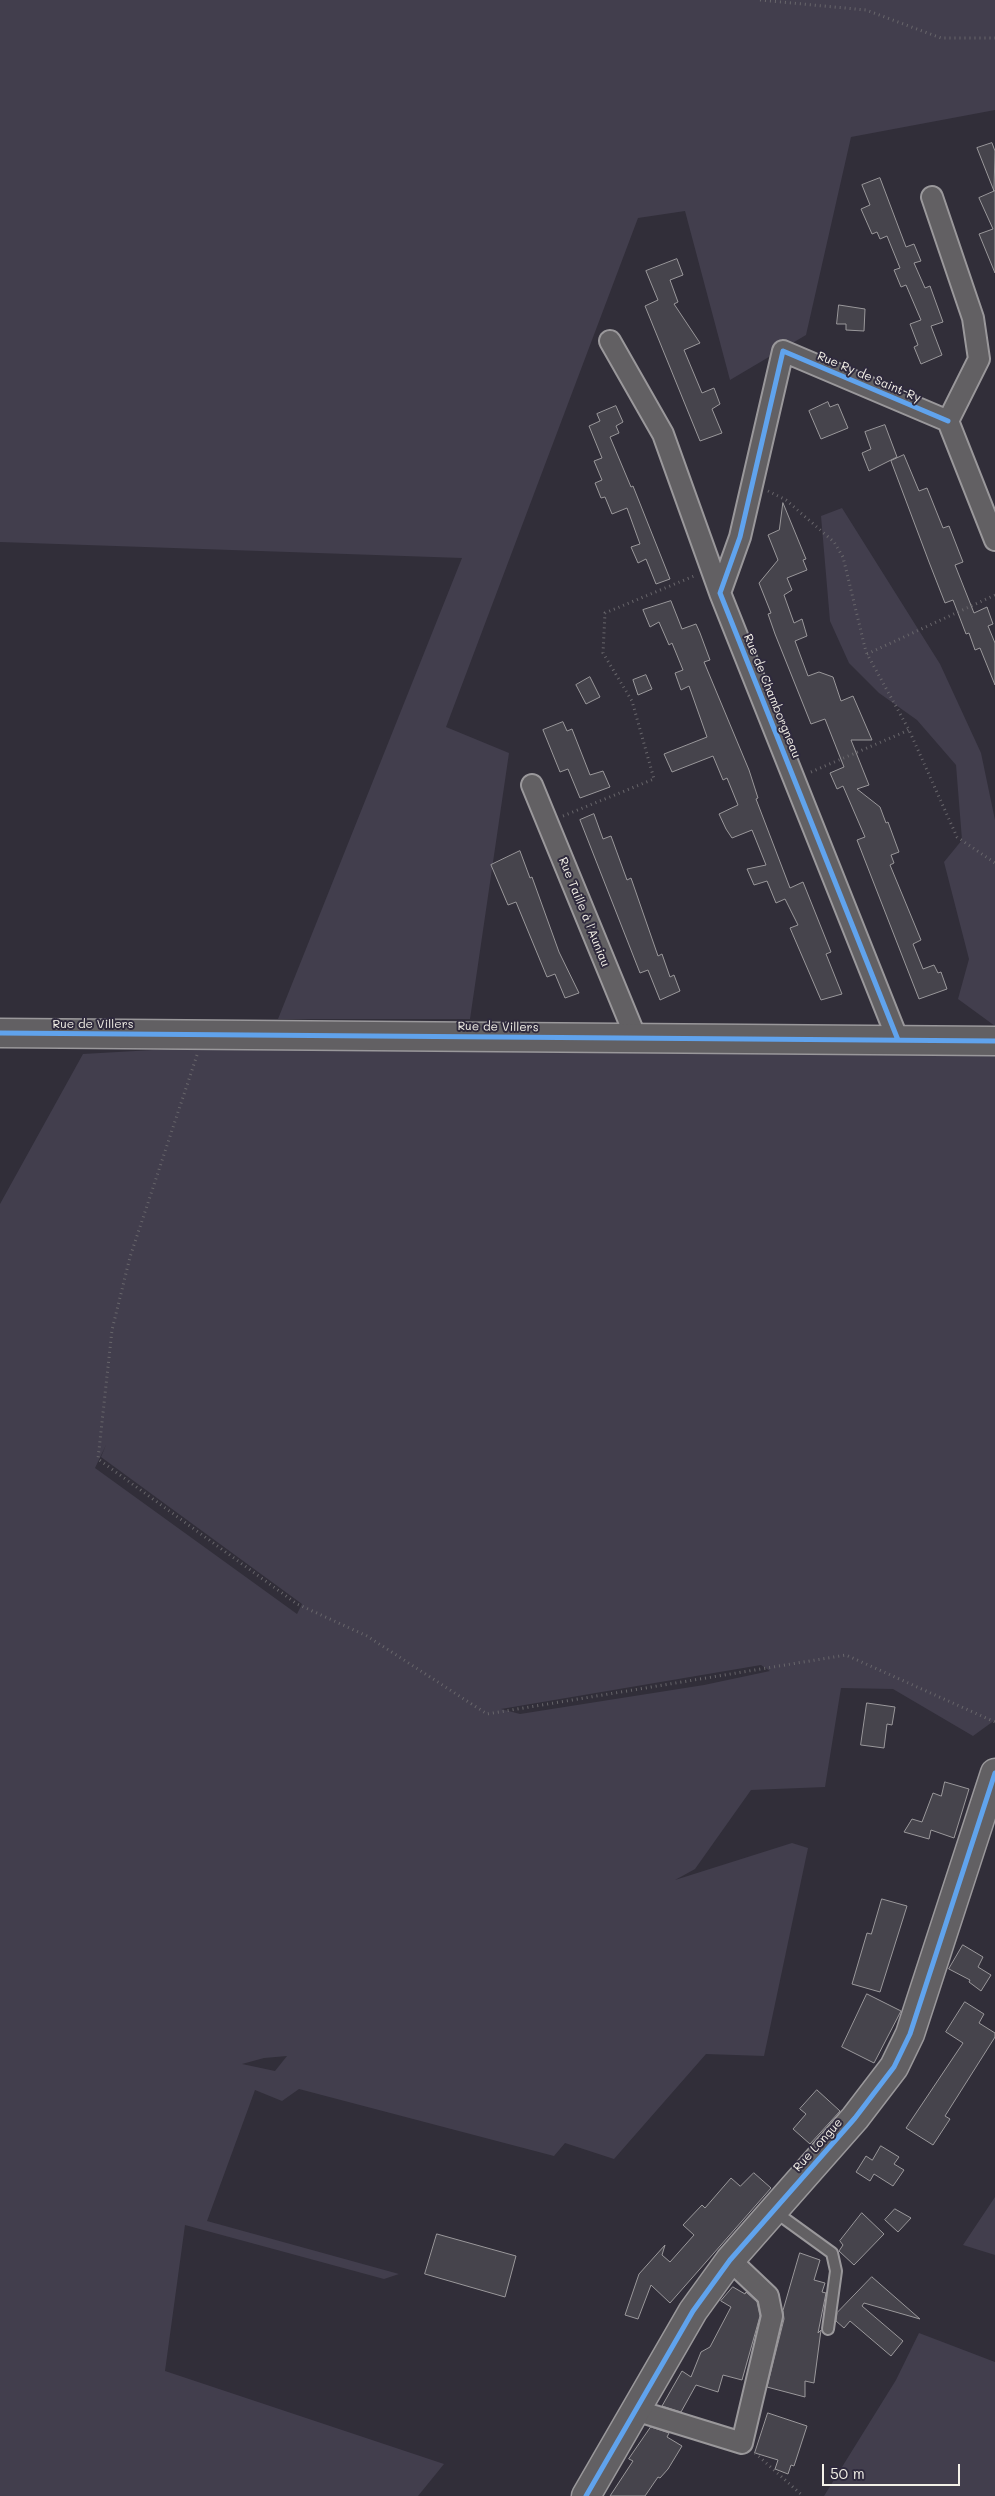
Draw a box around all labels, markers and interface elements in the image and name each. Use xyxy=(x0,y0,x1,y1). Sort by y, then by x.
street label: Rue Ry de Saint-Ry xyxy=(815,349,923,405)
street label: Rue de Chamborgneau xyxy=(740,632,804,760)
street label: Rue Taille à l'Auniau xyxy=(555,855,613,969)
street label: Rue de Villers xyxy=(52,1017,134,1031)
street label: Rue de Villers xyxy=(457,1019,539,1035)
street label: Rue Longue xyxy=(790,2115,846,2175)
scale bar xyxy=(825,2454,962,2486)
text: 50 m xyxy=(830,2463,865,2483)

